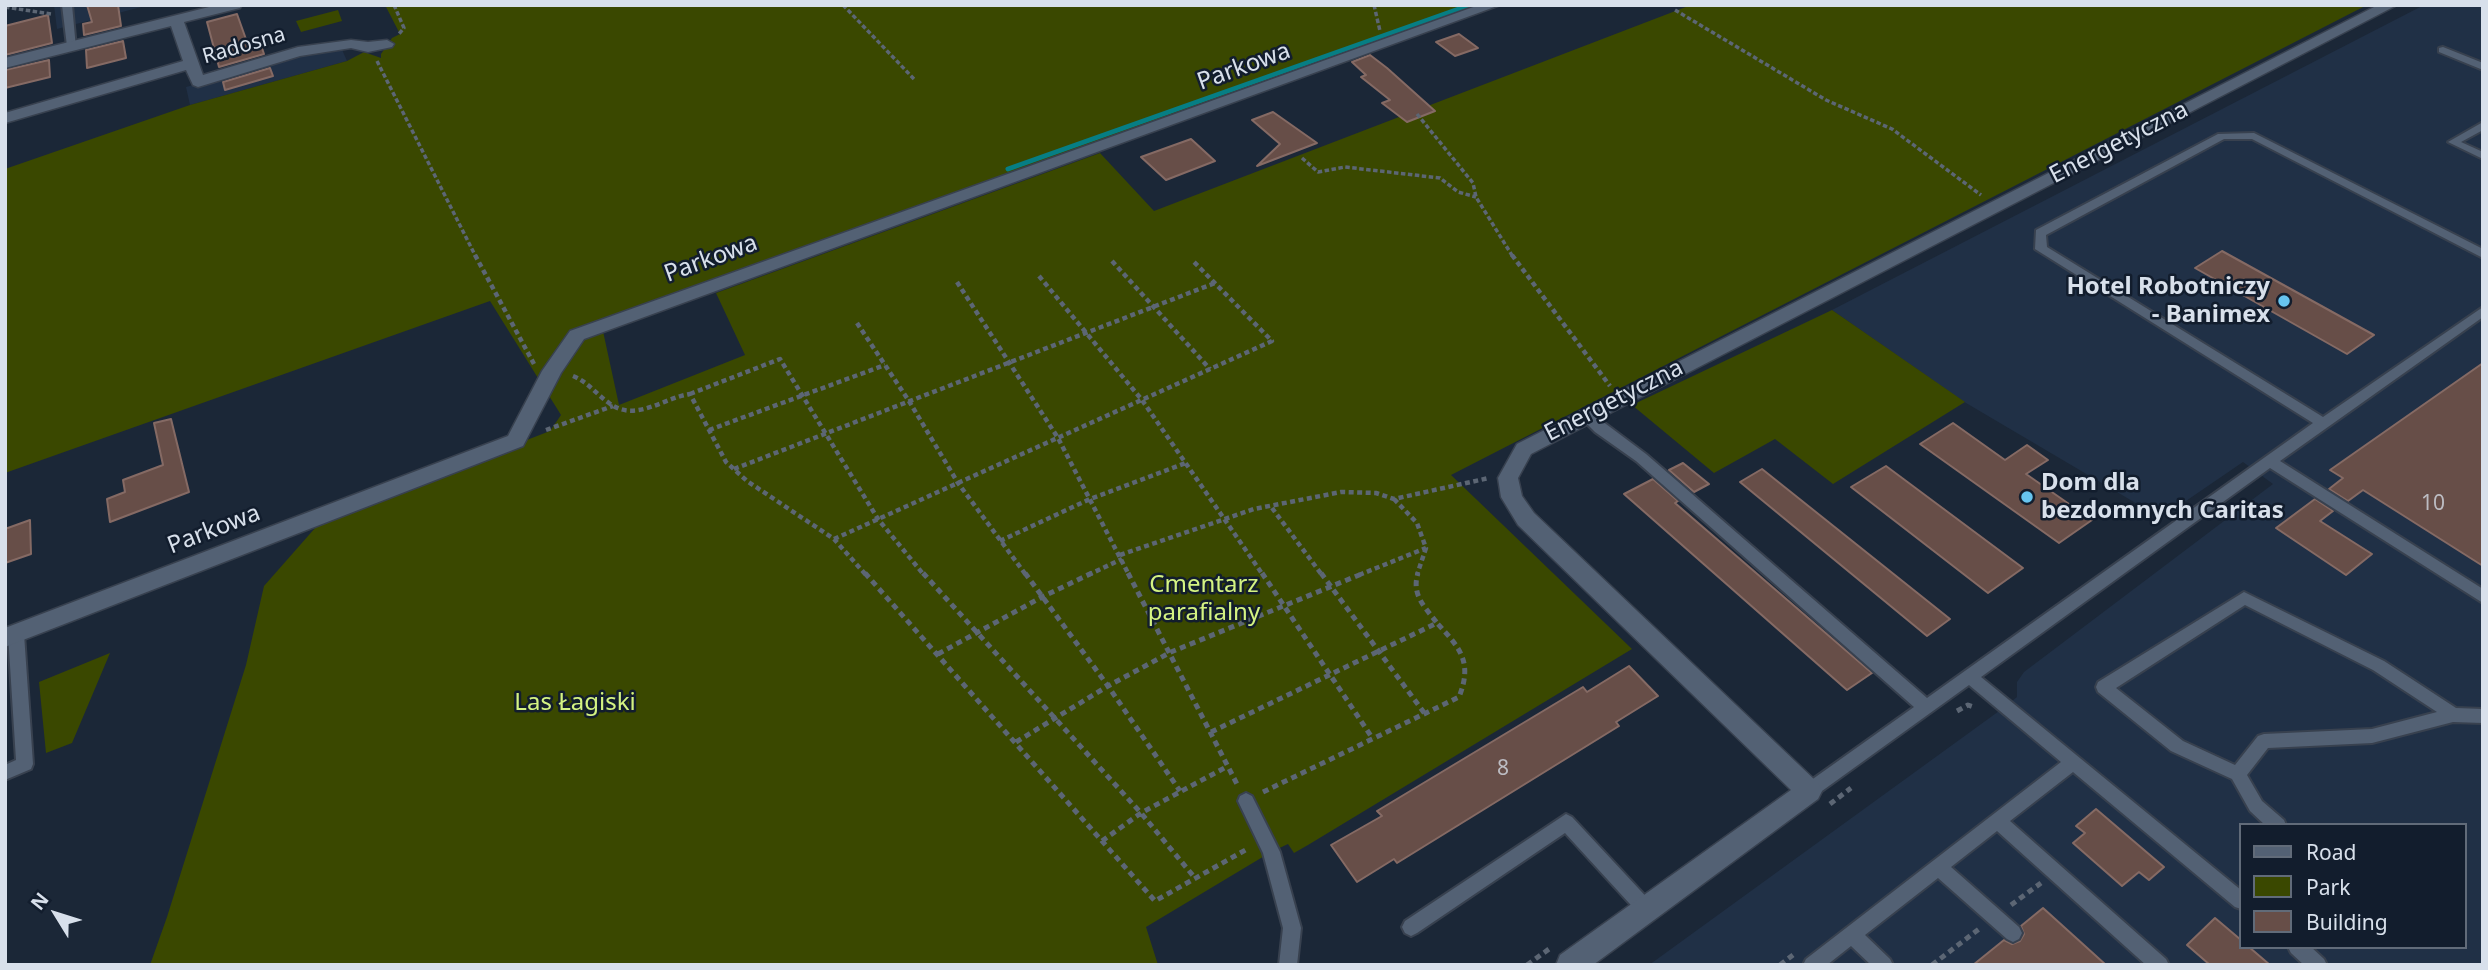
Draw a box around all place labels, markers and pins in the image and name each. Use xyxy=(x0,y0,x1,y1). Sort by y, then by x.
place label: Hotel Robotniczy - Banimex xyxy=(2066,273,2270,329)
marker: Hotel Robotniczy - Banimex xyxy=(2276,293,2292,309)
place label: Dom dla bezdomnych Caritas xyxy=(2041,469,2284,525)
marker: Dom dla bezdomnych Caritas xyxy=(2019,489,2035,505)

